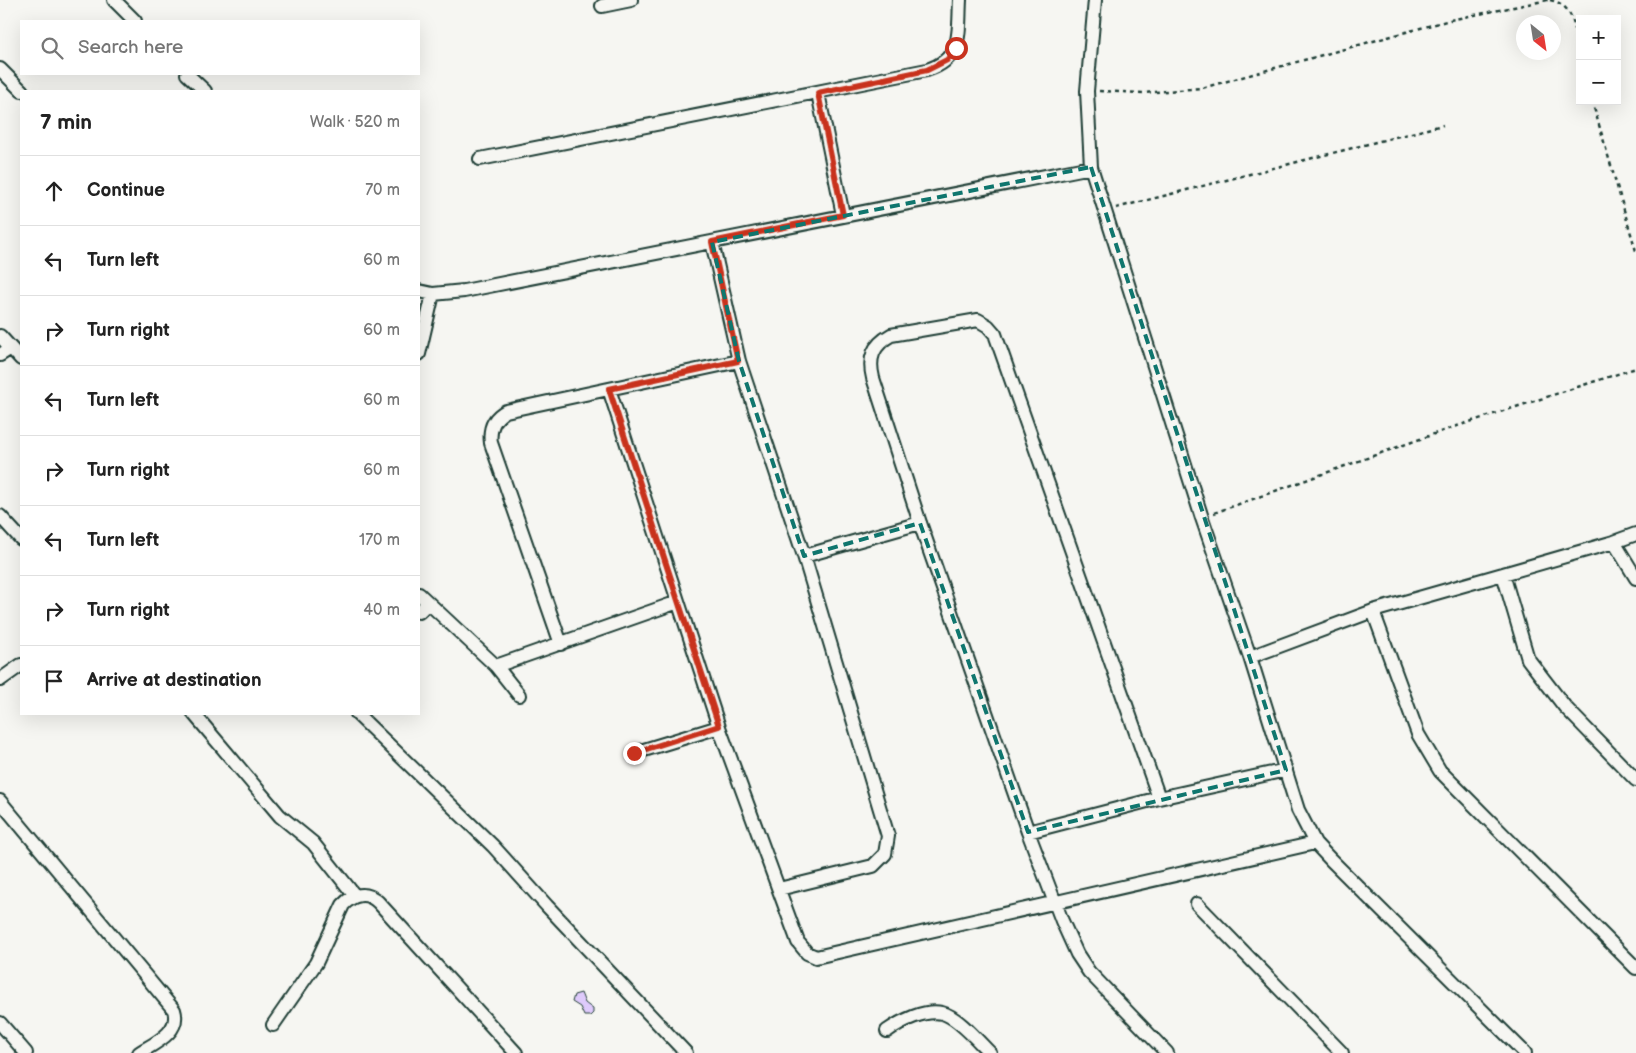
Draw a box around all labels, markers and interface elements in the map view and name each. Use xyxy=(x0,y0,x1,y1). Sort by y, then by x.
north arrow xyxy=(1516,15,1561,60)
map controls xyxy=(1576,15,1621,105)
button: + xyxy=(1576,15,1621,60)
search box xyxy=(20,20,420,75)
icon: search xyxy=(38,34,66,62)
text: Search here xyxy=(78,36,183,59)
route start xyxy=(945,37,968,60)
button: − xyxy=(1576,60,1621,105)
text: 7 min xyxy=(40,110,92,135)
text: Walk · 520 m xyxy=(310,113,400,132)
icon: ahead xyxy=(40,177,68,205)
text: Continue xyxy=(87,179,165,202)
text: 70 m xyxy=(365,181,400,200)
icon: left xyxy=(40,247,68,275)
text: Turn left xyxy=(87,249,159,272)
text: 60 m xyxy=(363,251,400,270)
icon: right xyxy=(40,317,68,345)
text: Turn right xyxy=(87,319,170,342)
text: 60 m xyxy=(363,321,400,340)
icon: left xyxy=(40,387,68,415)
text: Turn left xyxy=(87,389,159,412)
text: 60 m xyxy=(363,391,400,410)
icon: right xyxy=(40,457,68,485)
text: Turn right xyxy=(87,459,170,482)
text: 60 m xyxy=(363,461,400,480)
icon: left xyxy=(40,527,68,555)
text: Turn left xyxy=(87,529,159,552)
text: 170 m xyxy=(359,531,400,550)
icon: right xyxy=(40,597,68,625)
text: Turn right xyxy=(87,599,170,622)
text: 40 m xyxy=(363,601,400,620)
icon: arrive xyxy=(40,667,68,695)
text: Arrive at destination xyxy=(87,669,262,692)
route end xyxy=(623,742,646,765)

